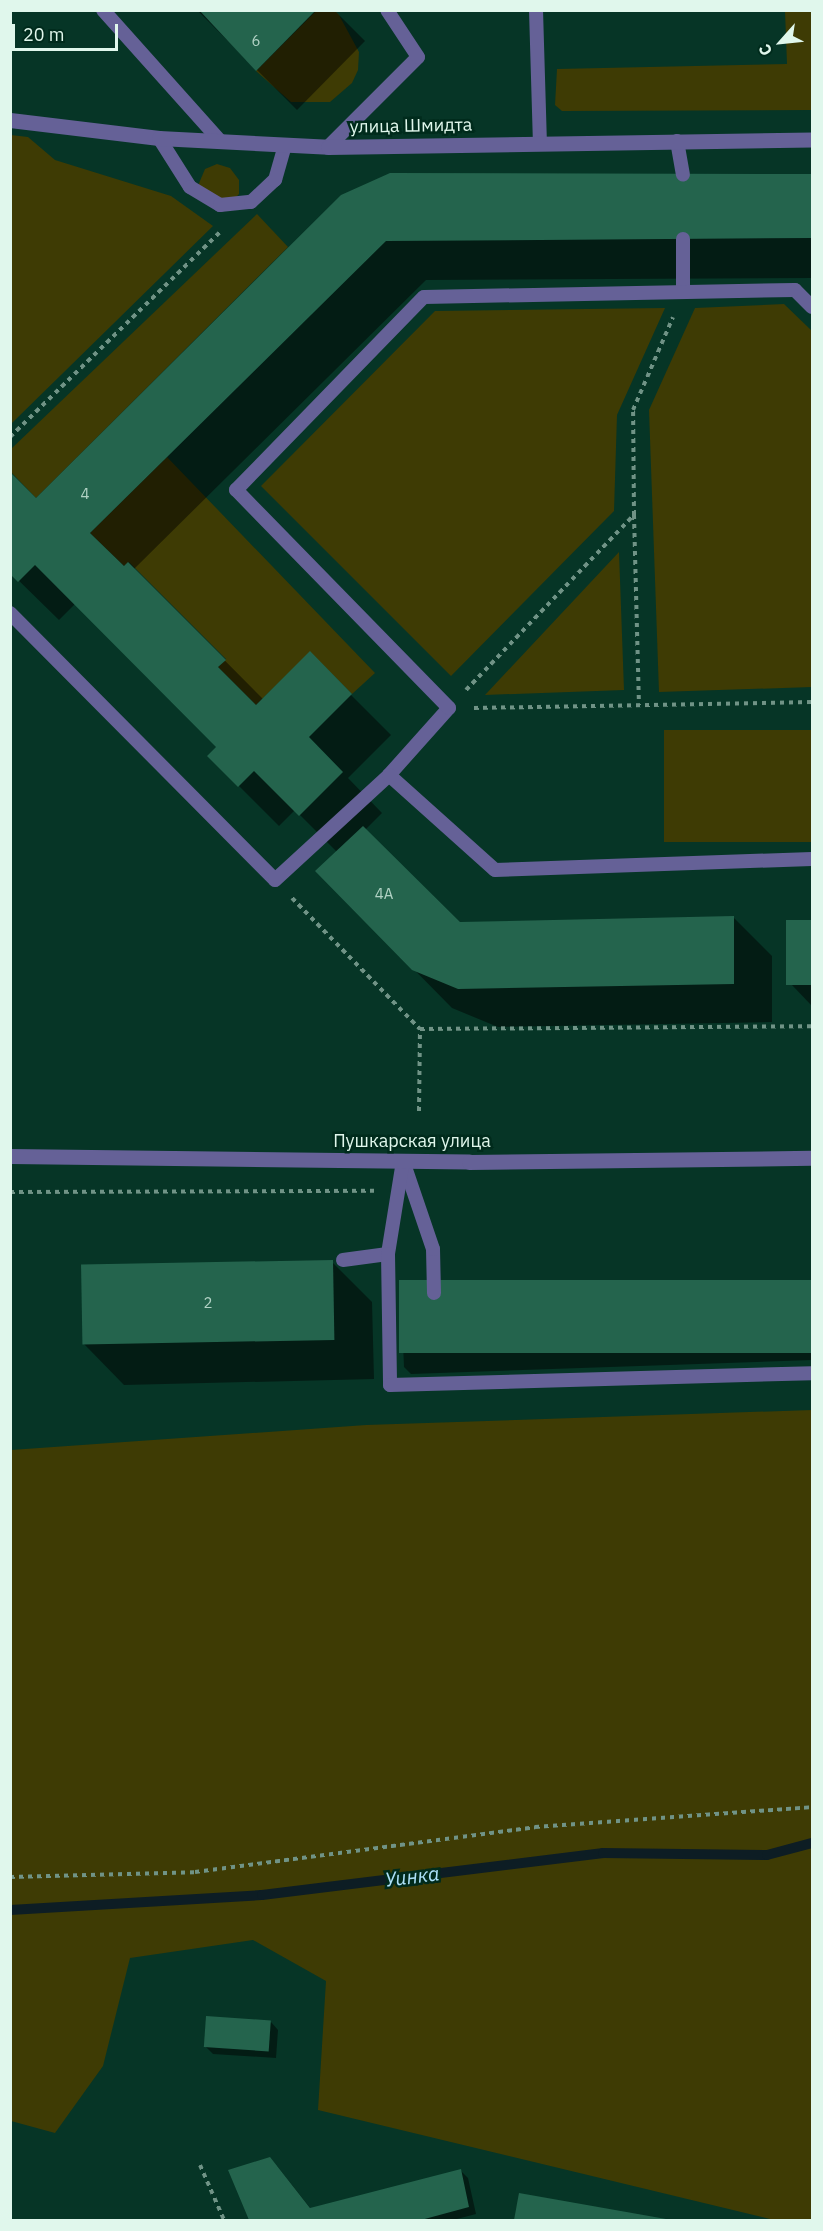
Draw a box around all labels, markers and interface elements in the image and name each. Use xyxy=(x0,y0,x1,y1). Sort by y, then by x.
scale bar xyxy=(15,12,122,50)
north arrow xyxy=(751,12,811,72)
text: 20 m xyxy=(23,23,65,46)
house number: 6 xyxy=(252,32,260,50)
text: С xyxy=(754,41,776,59)
street label: улица Шмидта xyxy=(350,114,472,138)
house number: 4 xyxy=(81,485,89,503)
house number: 4А xyxy=(375,885,393,903)
street label: Пушкарская улица xyxy=(333,1130,491,1152)
house number: 2 xyxy=(204,1294,212,1312)
water label: Уинка xyxy=(383,1861,441,1891)

